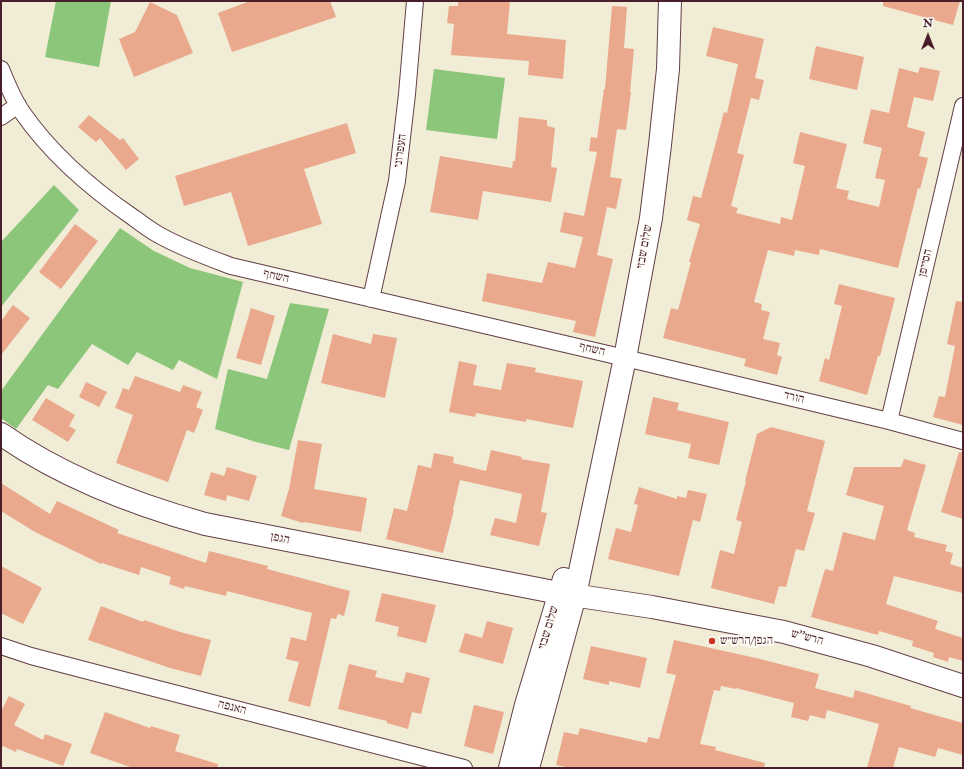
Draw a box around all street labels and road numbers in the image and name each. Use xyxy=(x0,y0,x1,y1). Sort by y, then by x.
street label: העפרוני xyxy=(391,133,411,169)
street label: שלום שבזי xyxy=(634,224,656,270)
street label: הסייפן xyxy=(916,248,936,278)
street label: השחף xyxy=(262,267,290,287)
street label: השחף xyxy=(578,340,606,360)
street label: הורד xyxy=(782,389,806,407)
street label: הגפן xyxy=(269,530,291,548)
street label: שלום שבזי xyxy=(536,604,562,652)
street label: הרש''ש xyxy=(789,627,825,649)
street label: האנפה xyxy=(216,697,248,719)

